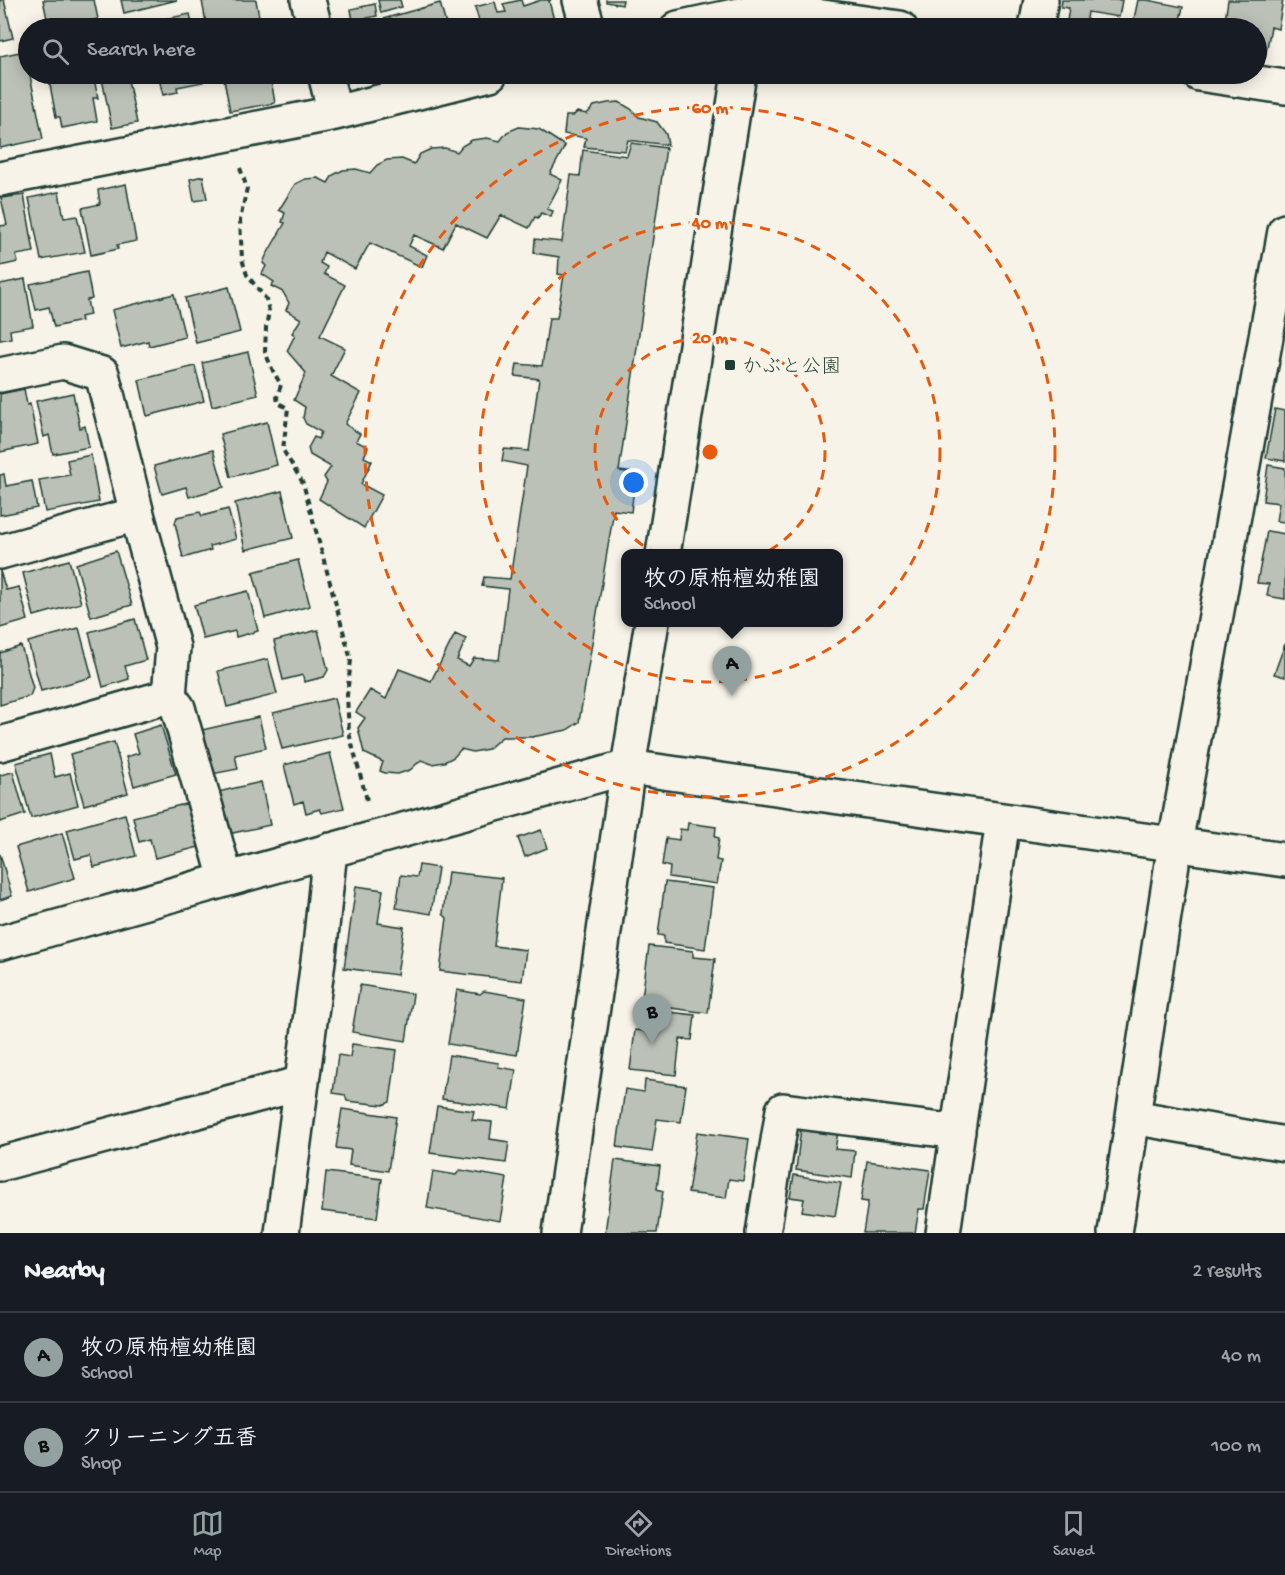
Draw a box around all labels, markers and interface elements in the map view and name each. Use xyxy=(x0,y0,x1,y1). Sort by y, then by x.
search box xyxy=(18,18,1267,84)
icon: search xyxy=(39,35,72,68)
text: Search here xyxy=(87,38,195,64)
text: 60 m xyxy=(692,99,728,120)
text: 40 m xyxy=(691,214,728,235)
text: 20 m xyxy=(692,329,728,350)
place label: かぶと公園 xyxy=(742,356,841,380)
marker: かぶと公園 xyxy=(723,358,737,372)
centre of rings xyxy=(700,442,720,462)
your location xyxy=(619,468,648,497)
popup xyxy=(621,549,843,627)
text: 牧の原栴檀幼稚園 xyxy=(644,568,820,594)
text: School xyxy=(644,594,696,617)
pin: A xyxy=(712,646,752,696)
pin: B xyxy=(632,994,672,1044)
text: Nearby xyxy=(24,1257,105,1288)
text: 2 results xyxy=(1192,1261,1261,1284)
text: 牧の原栴檀幼稚園 xyxy=(81,1337,257,1363)
text: A xyxy=(38,1346,49,1369)
text: 40 m xyxy=(1221,1346,1261,1369)
text: School xyxy=(81,1363,133,1386)
text: クリーニング五香 xyxy=(81,1427,257,1453)
text: B xyxy=(38,1436,49,1459)
text: 100 m xyxy=(1211,1436,1261,1459)
text: Shop xyxy=(81,1453,121,1476)
tab: Map xyxy=(191,1507,224,1562)
tab: Directions xyxy=(606,1507,671,1562)
tab: Saved xyxy=(1053,1507,1094,1562)

